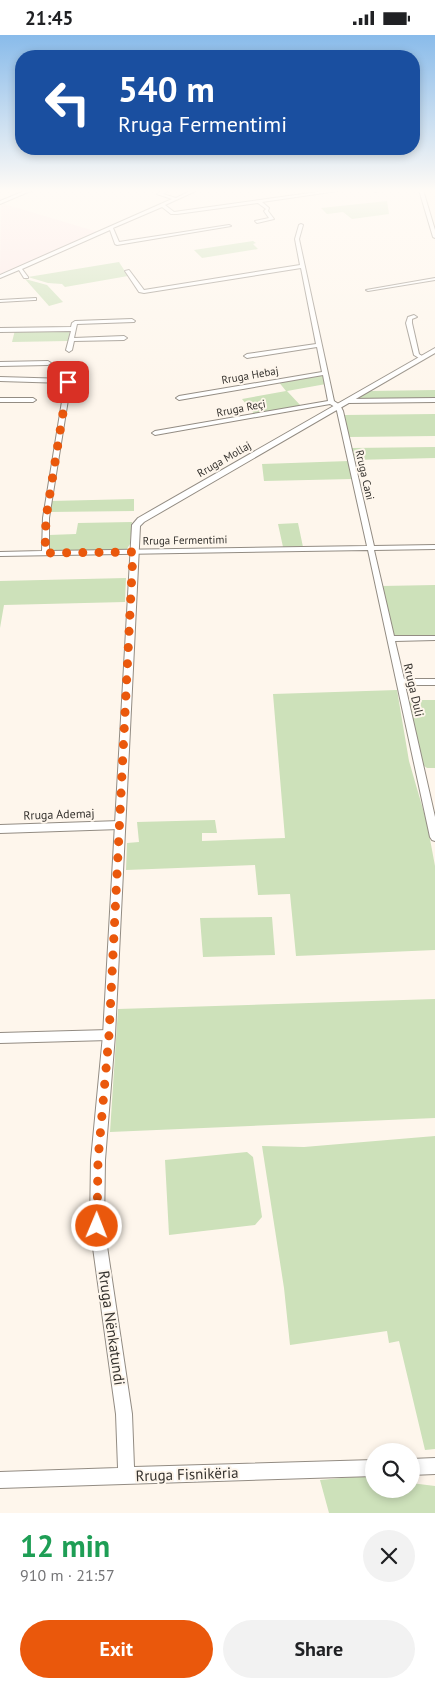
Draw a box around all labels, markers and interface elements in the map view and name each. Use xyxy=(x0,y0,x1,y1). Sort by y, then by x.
text: 21:45 xyxy=(25,6,73,30)
text: 540 m xyxy=(118,66,215,112)
icon: left xyxy=(35,70,100,135)
text: Rruga Fermentimi xyxy=(118,110,287,138)
pin xyxy=(47,361,89,403)
street label: Rruga Hebaj xyxy=(220,363,280,387)
icon: arrive xyxy=(54,368,82,396)
street label: Rruga Reçi xyxy=(215,396,267,420)
street label: Rruga Mollaj xyxy=(195,438,253,480)
street label: Rruga Cani xyxy=(352,449,378,501)
street label: Rruga Fermentimi xyxy=(143,532,227,548)
street label: Rruga Duli xyxy=(401,662,427,718)
street label: Rruga Ademaj xyxy=(23,805,95,823)
position arrow xyxy=(70,1199,122,1251)
street label: Rruga Nënkatundi xyxy=(95,1269,129,1387)
map controls xyxy=(365,1443,420,1498)
button: search xyxy=(365,1443,420,1498)
street label: Rruga Fisnikëria xyxy=(135,1463,239,1485)
text: 12 min xyxy=(20,1526,110,1565)
button: close xyxy=(363,1530,415,1582)
text: 910 m · 21:57 xyxy=(20,1565,115,1585)
button: Exit xyxy=(20,1620,213,1678)
button: Share xyxy=(223,1620,415,1678)

